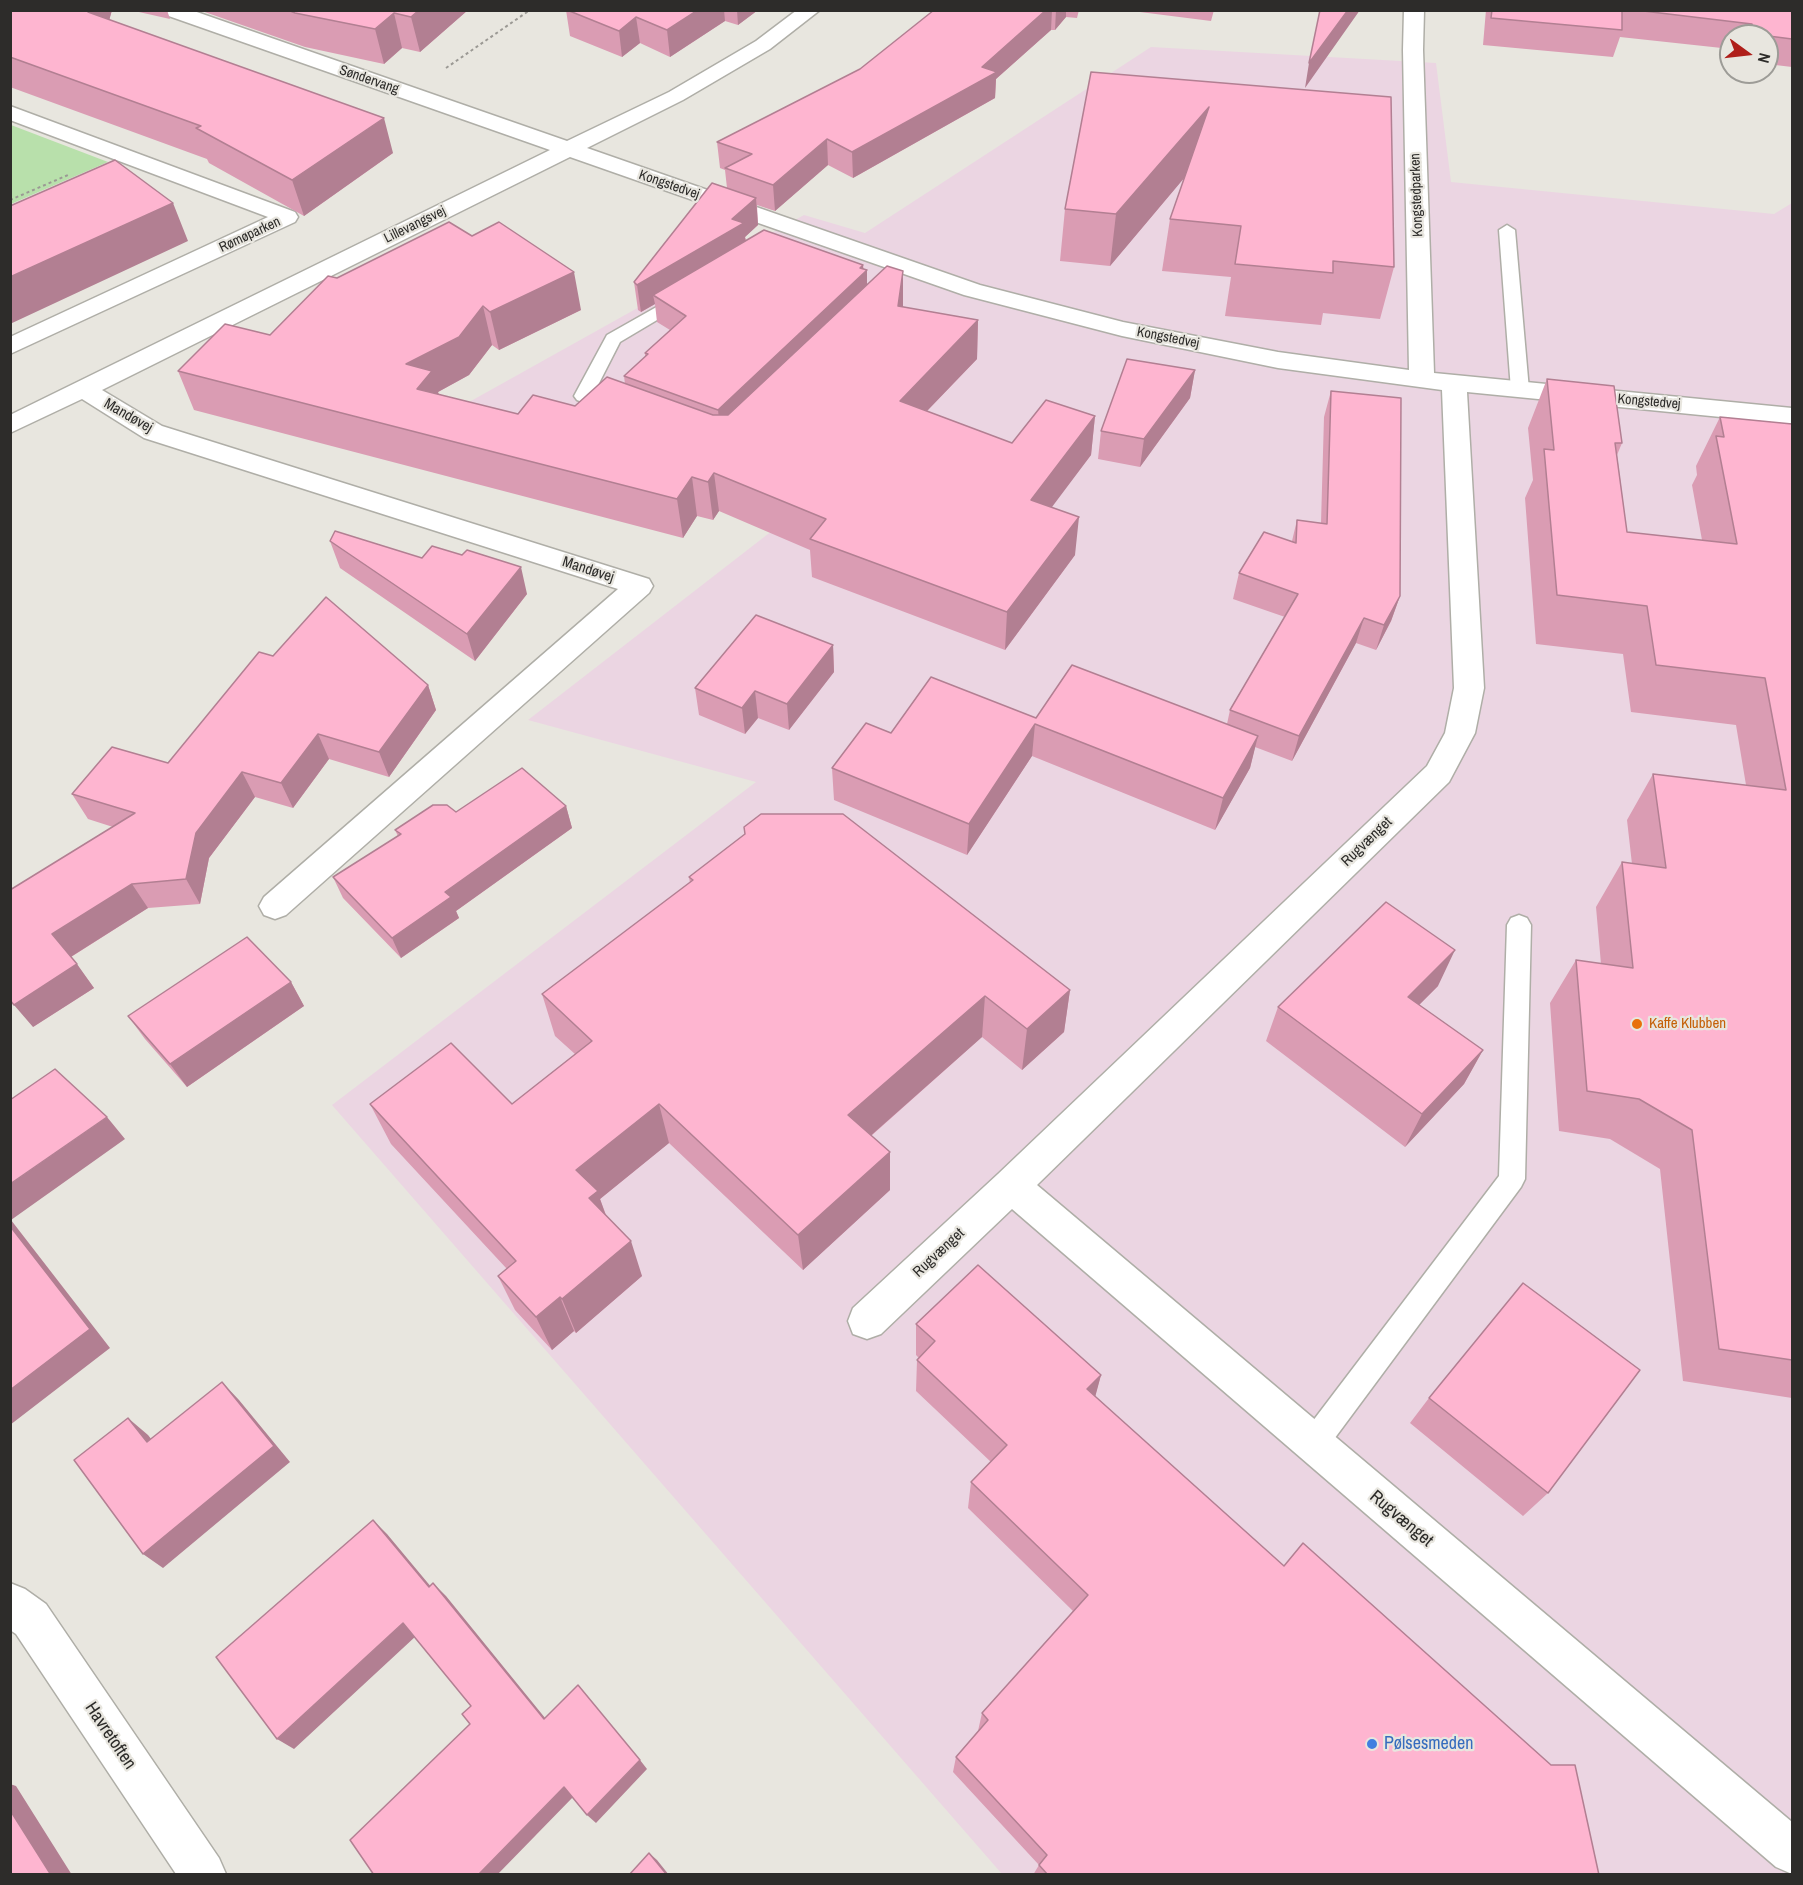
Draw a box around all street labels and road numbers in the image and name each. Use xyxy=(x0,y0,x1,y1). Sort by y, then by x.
street label: Søndervang xyxy=(337,62,401,98)
street label: Kongstedparken xyxy=(1407,153,1427,237)
street label: Kongstedvej xyxy=(636,167,702,203)
street label: Lillevangsvej xyxy=(381,203,449,247)
street label: Rømøparken xyxy=(217,214,283,256)
street label: Kongstedvej xyxy=(1135,324,1201,352)
street label: Kongstedvej xyxy=(1617,391,1681,413)
street label: Mandøvej xyxy=(100,395,156,437)
street label: Mandøvej xyxy=(560,553,616,587)
street label: Rugvænget xyxy=(1338,813,1396,871)
street label: Rugvænget xyxy=(910,1225,968,1281)
street label: Rugvænget xyxy=(1365,1486,1437,1552)
street label: Havretoften xyxy=(80,1698,140,1774)

